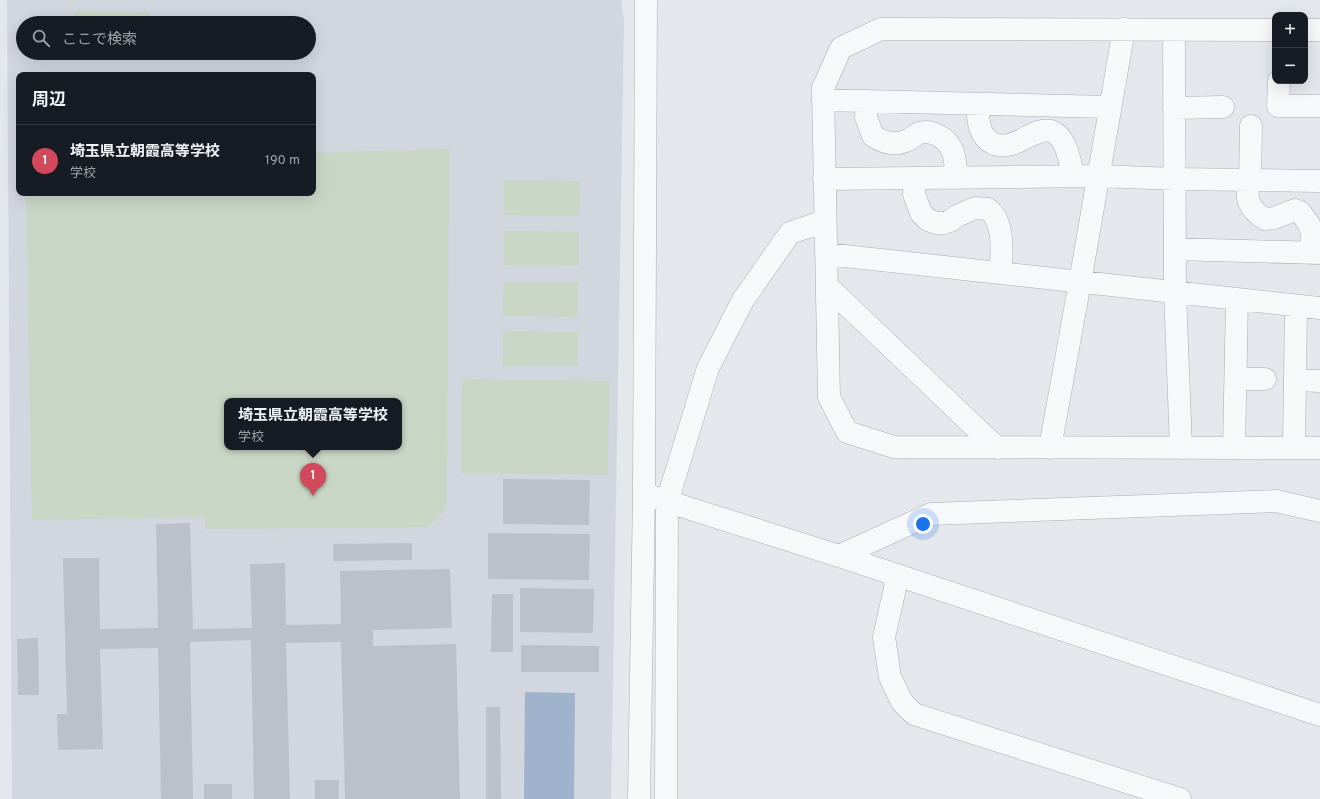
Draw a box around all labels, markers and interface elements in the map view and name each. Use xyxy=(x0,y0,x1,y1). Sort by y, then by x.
map controls xyxy=(1272,12,1308,84)
button: + xyxy=(1272,12,1308,48)
search box xyxy=(16,16,316,60)
icon: search xyxy=(30,27,52,49)
text: ここで検索 xyxy=(62,31,137,50)
button: − xyxy=(1272,48,1308,84)
text: 周辺 xyxy=(32,90,66,112)
text: 埼玉県立朝霞高等学校 xyxy=(70,143,220,162)
text: 1 xyxy=(42,153,48,169)
text: 190 m xyxy=(265,153,300,169)
text: 学校 xyxy=(70,166,96,182)
popup xyxy=(224,398,402,450)
text: 埼玉県立朝霞高等学校 xyxy=(238,407,388,426)
text: 学校 xyxy=(238,430,264,446)
pin: 1 xyxy=(300,463,326,496)
your location xyxy=(913,514,933,534)

